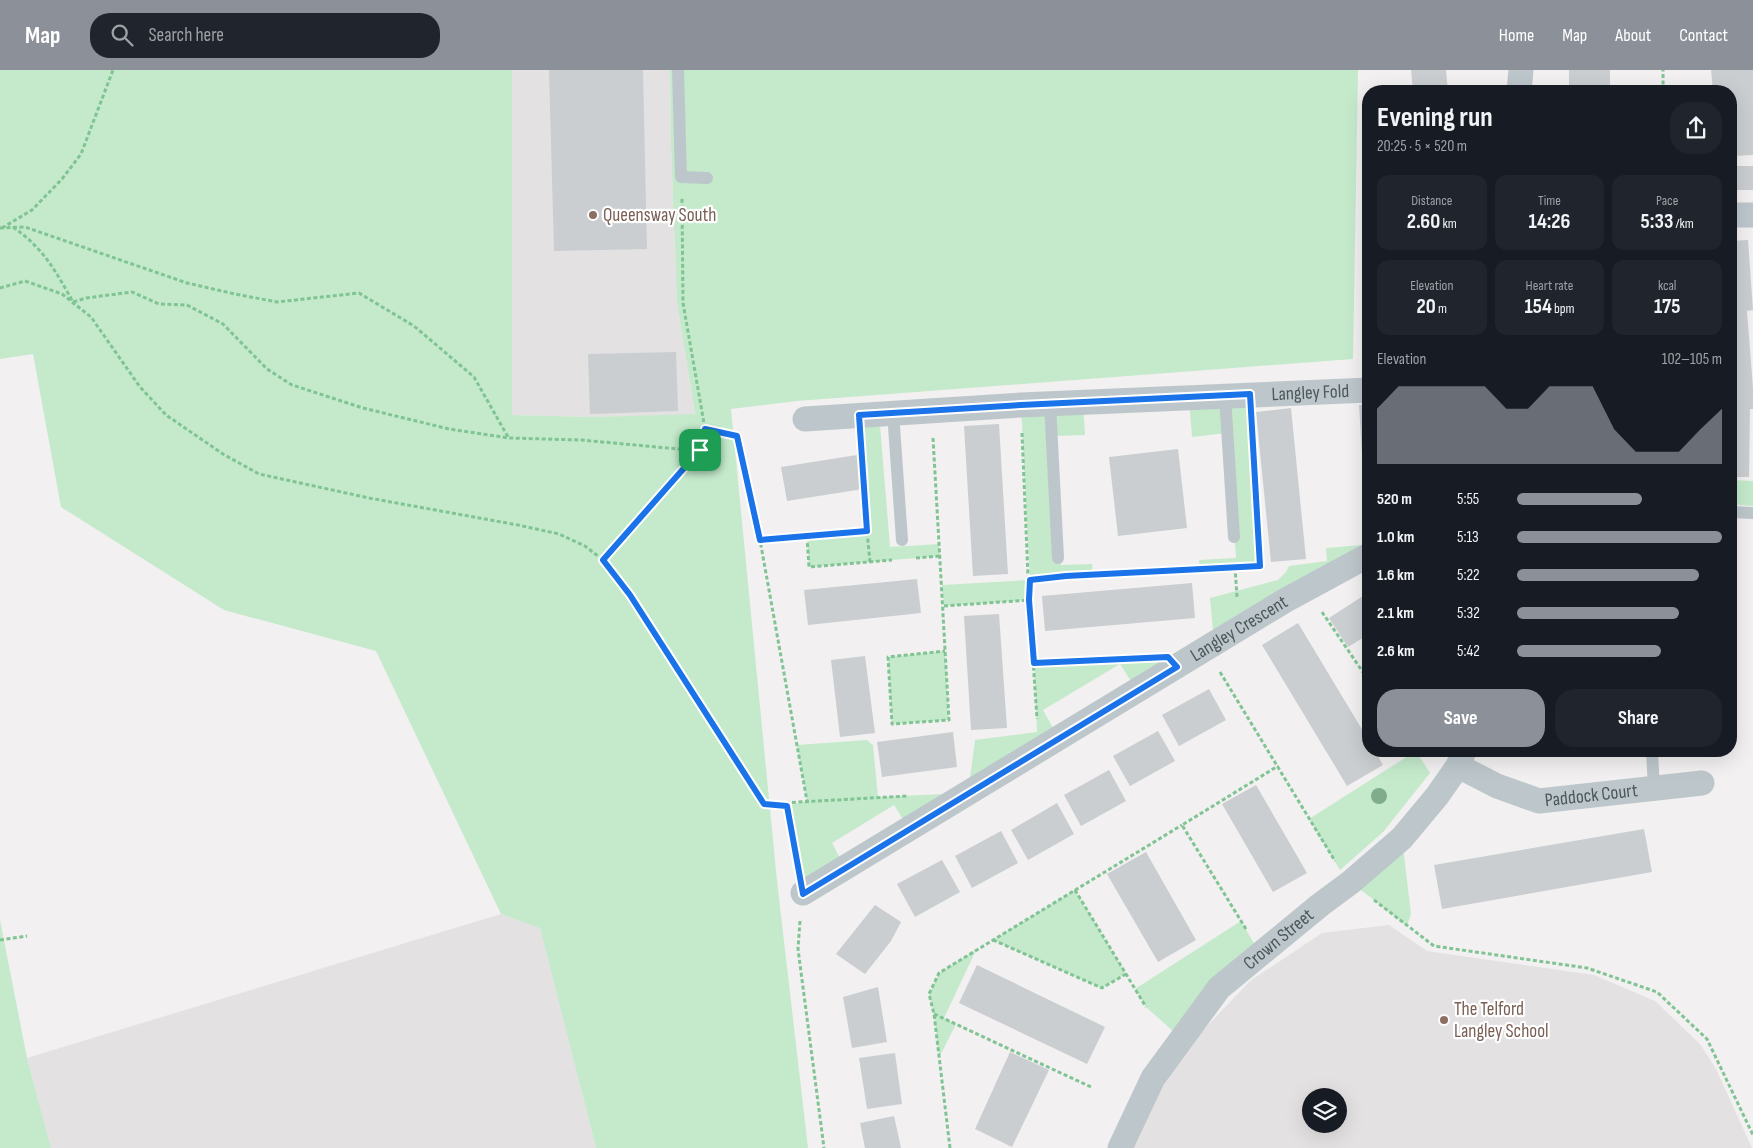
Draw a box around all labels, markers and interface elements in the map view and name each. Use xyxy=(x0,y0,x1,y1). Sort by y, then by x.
search box xyxy=(90,13,440,58)
text: Map xyxy=(25,21,60,50)
icon: search xyxy=(108,21,136,49)
text: Search here xyxy=(148,24,224,47)
text: Home xyxy=(1499,25,1534,46)
text: Map xyxy=(1562,25,1587,46)
text: About xyxy=(1615,25,1651,46)
text: Contact xyxy=(1679,25,1728,46)
text: Evening run xyxy=(1377,101,1493,134)
button: share xyxy=(1670,102,1722,154)
text: 20:25 · 5 × 520 m xyxy=(1377,137,1467,156)
text: Distance xyxy=(1411,192,1452,209)
text: Time xyxy=(1538,192,1561,209)
text: Pace xyxy=(1656,192,1678,209)
place label: Queensway South xyxy=(603,204,716,227)
marker: Queensway South xyxy=(587,209,599,221)
text: 2.60 xyxy=(1407,209,1440,234)
text: 14:26 xyxy=(1529,209,1570,234)
text: 5:33 xyxy=(1641,209,1673,234)
text: km xyxy=(1440,215,1457,232)
text: /km xyxy=(1673,215,1694,232)
text: Elevation xyxy=(1410,277,1453,294)
text: Heart rate xyxy=(1526,277,1573,294)
text: kcal xyxy=(1658,277,1676,294)
text: 20 xyxy=(1417,294,1436,319)
text: 154 xyxy=(1524,294,1552,319)
text: 175 xyxy=(1654,294,1680,319)
text: m xyxy=(1436,300,1447,317)
text: bpm xyxy=(1552,300,1575,317)
text: Elevation xyxy=(1377,350,1426,369)
text: 102–105 m xyxy=(1662,350,1722,369)
street label: Langley Fold xyxy=(1271,379,1350,406)
pin xyxy=(679,429,721,471)
icon: arrive xyxy=(686,436,714,464)
text: 520 m xyxy=(1377,490,1412,509)
text: 5:55 xyxy=(1457,490,1479,509)
text: 1.0 km xyxy=(1377,528,1414,547)
text: 5:13 xyxy=(1457,528,1479,547)
text: 1.6 km xyxy=(1377,566,1414,585)
text: 5:22 xyxy=(1457,566,1480,585)
street label: Langley Crescent xyxy=(1186,590,1292,667)
text: 2.1 km xyxy=(1377,604,1414,623)
text: 5:32 xyxy=(1457,604,1480,623)
text: 2.6 km xyxy=(1377,642,1415,661)
text: 5:42 xyxy=(1457,642,1480,661)
button: Save xyxy=(1377,689,1545,747)
button: Share xyxy=(1555,689,1722,747)
street label: Paddock Court xyxy=(1544,779,1639,812)
street label: Crown Street xyxy=(1239,903,1318,975)
place label: The Telford Langley School xyxy=(1454,998,1549,1043)
marker: The Telford Langley School xyxy=(1438,1014,1450,1026)
map controls xyxy=(1302,1088,1347,1133)
button: layers xyxy=(1302,1088,1347,1133)

